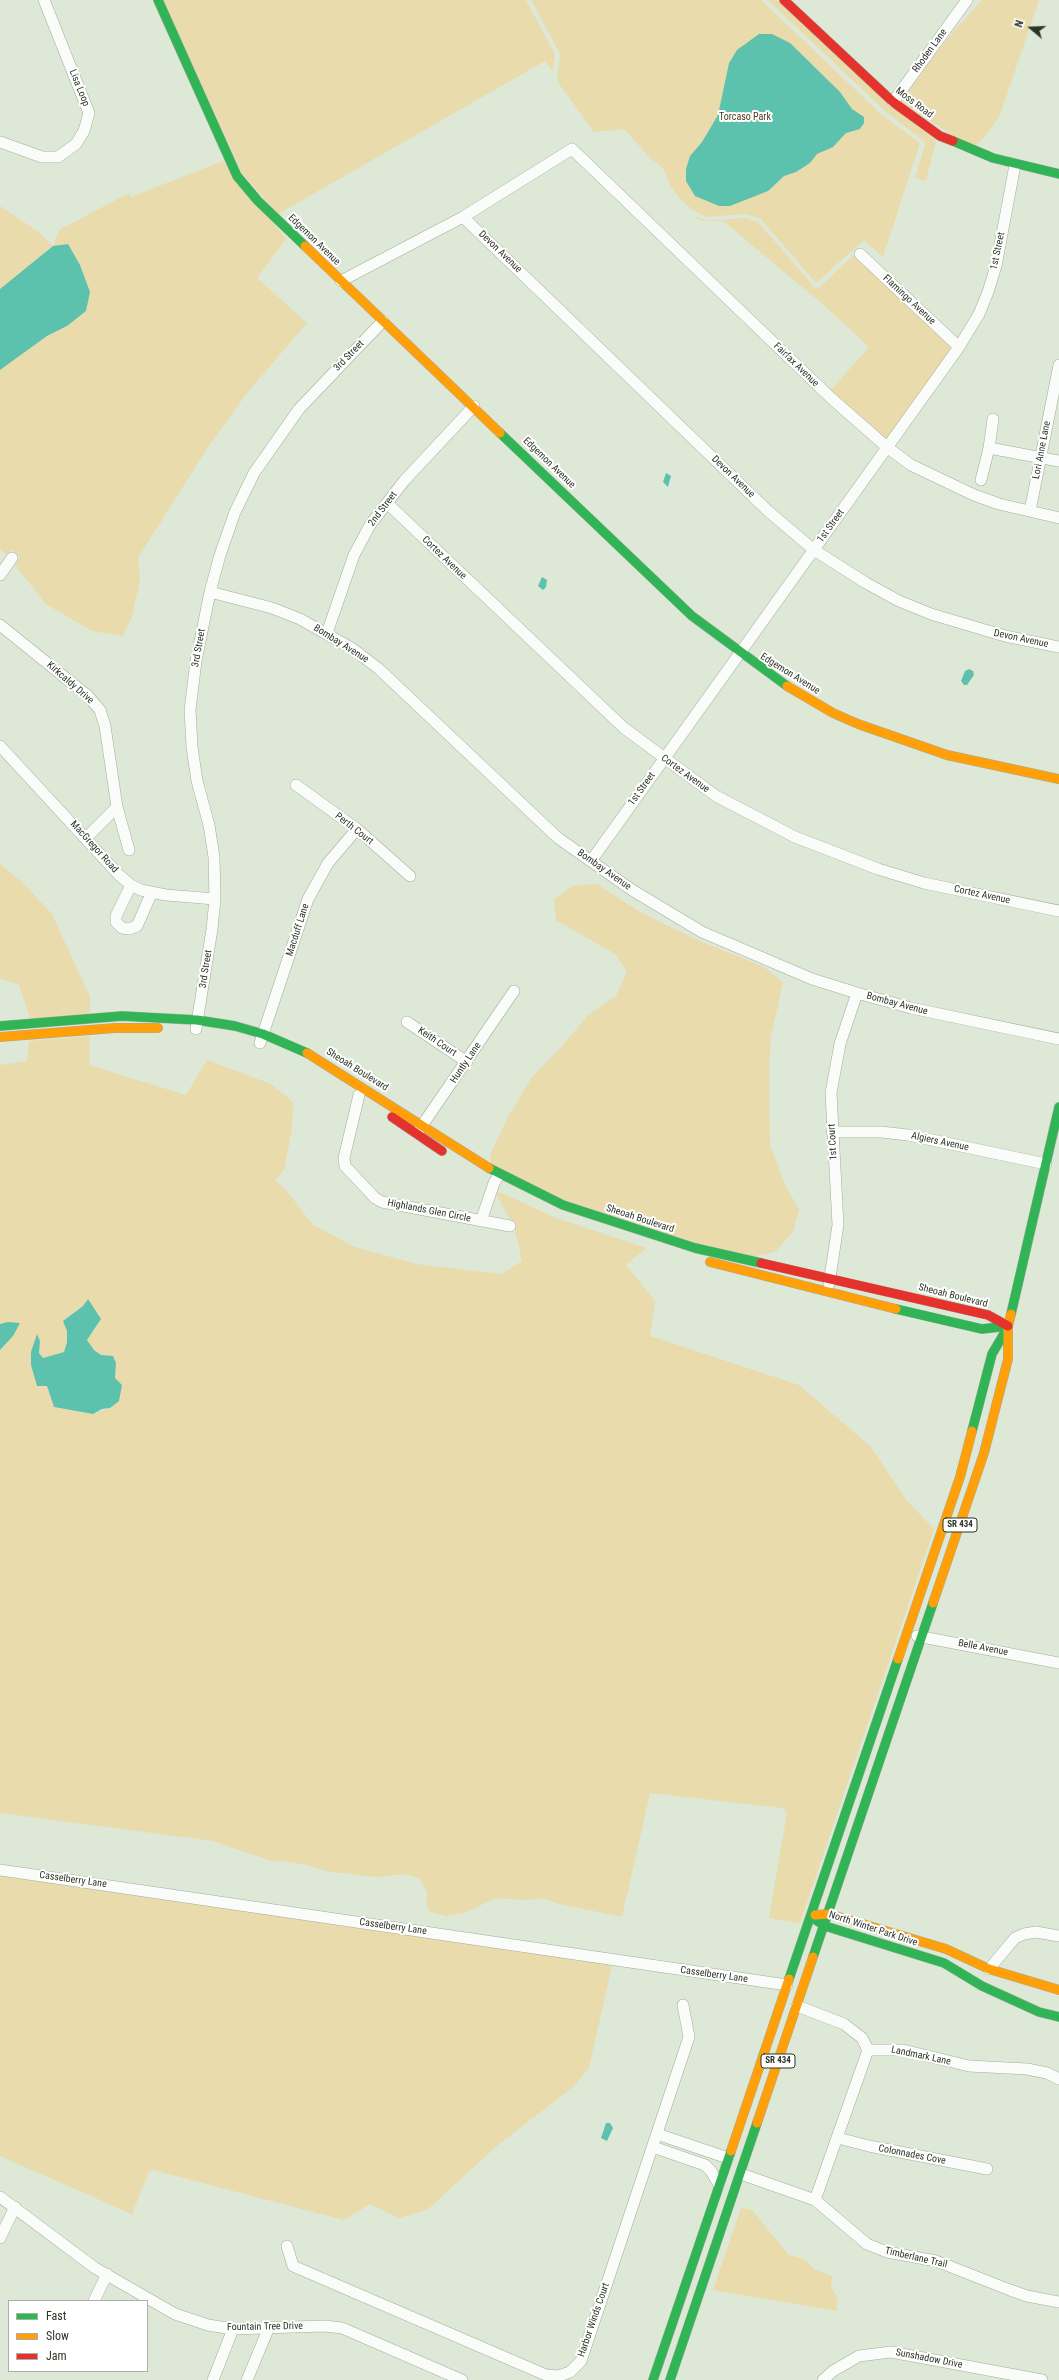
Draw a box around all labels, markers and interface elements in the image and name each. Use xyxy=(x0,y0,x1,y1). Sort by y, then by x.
north arrow xyxy=(1011,8,1051,48)
text: N xyxy=(1012,19,1026,29)
street label: Rhoden Lane xyxy=(910,27,950,75)
street label: Lisa Loop xyxy=(66,68,92,108)
street label: Moss Road xyxy=(893,85,935,121)
park label: Torcaso Park xyxy=(719,111,771,123)
street label: Edgemon Avenue xyxy=(285,212,343,268)
street label: Devon Avenue xyxy=(476,228,524,276)
street label: 1st Street xyxy=(988,231,1008,271)
street label: Flamingo Avenue xyxy=(880,273,938,327)
street label: 3rd Street xyxy=(331,338,367,374)
street label: Fairfax Avenue xyxy=(771,340,821,390)
street label: Lori Anne Lane xyxy=(1030,420,1054,480)
street label: Edgemon Avenue xyxy=(520,435,578,491)
street label: Devon Avenue xyxy=(709,453,757,501)
street label: 2nd Street xyxy=(366,489,400,529)
street label: 1st Street xyxy=(815,507,847,545)
street label: Cortez Avenue xyxy=(419,534,469,582)
street label: Bombay Avenue xyxy=(311,622,371,666)
street label: Devon Avenue xyxy=(993,627,1049,651)
street label: 3rd Street xyxy=(190,628,208,668)
street label: Edgemon Avenue xyxy=(758,651,822,697)
street label: Kirkcaldy Drive xyxy=(44,659,96,707)
street label: Cortez Avenue xyxy=(658,752,712,796)
street label: 1st Street xyxy=(626,770,658,808)
street label: Perth Court xyxy=(332,810,376,848)
street label: MacGregor Road xyxy=(67,819,121,875)
street label: Bombay Avenue xyxy=(575,847,633,893)
street label: Cortez Avenue xyxy=(953,883,1011,907)
street label: Macduff Lane xyxy=(284,902,312,958)
street label: 3rd Street xyxy=(197,949,215,989)
street label: Bombay Avenue xyxy=(865,990,929,1018)
street label: Keith Court xyxy=(415,1025,459,1059)
street label: Huntly Lane xyxy=(448,1040,484,1086)
street label: Sheoah Boulevard xyxy=(324,1046,390,1094)
street label: 1st Court xyxy=(826,1123,840,1161)
street label: Algiers Avenue xyxy=(910,1130,970,1154)
street label: Highlands Glen Circle xyxy=(386,1197,472,1225)
street label: Sheoah Boulevard xyxy=(604,1202,676,1236)
street label: Sheoah Boulevard xyxy=(917,1282,989,1310)
road number: SR 434 xyxy=(943,1518,977,1532)
street label: Belle Avenue xyxy=(957,1637,1009,1659)
street label: Casselberry Lane xyxy=(39,1869,107,1891)
street label: North Winter Park Drive xyxy=(827,1909,919,1949)
street label: Casselberry Lane xyxy=(359,1916,427,1938)
street label: Casselberry Lane xyxy=(680,1964,748,1986)
street label: Landmark Lane xyxy=(890,2044,952,2068)
road number: SR 434 xyxy=(761,2054,795,2068)
street label: Colonnades Cove xyxy=(877,2143,947,2167)
street label: Timberlane Trail xyxy=(884,2245,948,2271)
street label: Harbor Winds Court xyxy=(576,2281,612,2359)
legend xyxy=(8,2300,148,2372)
text: Fast xyxy=(46,2309,66,2323)
street label: Fountain Tree Drive xyxy=(227,2320,303,2334)
text: Slow xyxy=(46,2329,69,2343)
street label: Sunshadow Drive xyxy=(895,2347,963,2371)
text: Jam xyxy=(46,2349,67,2363)

